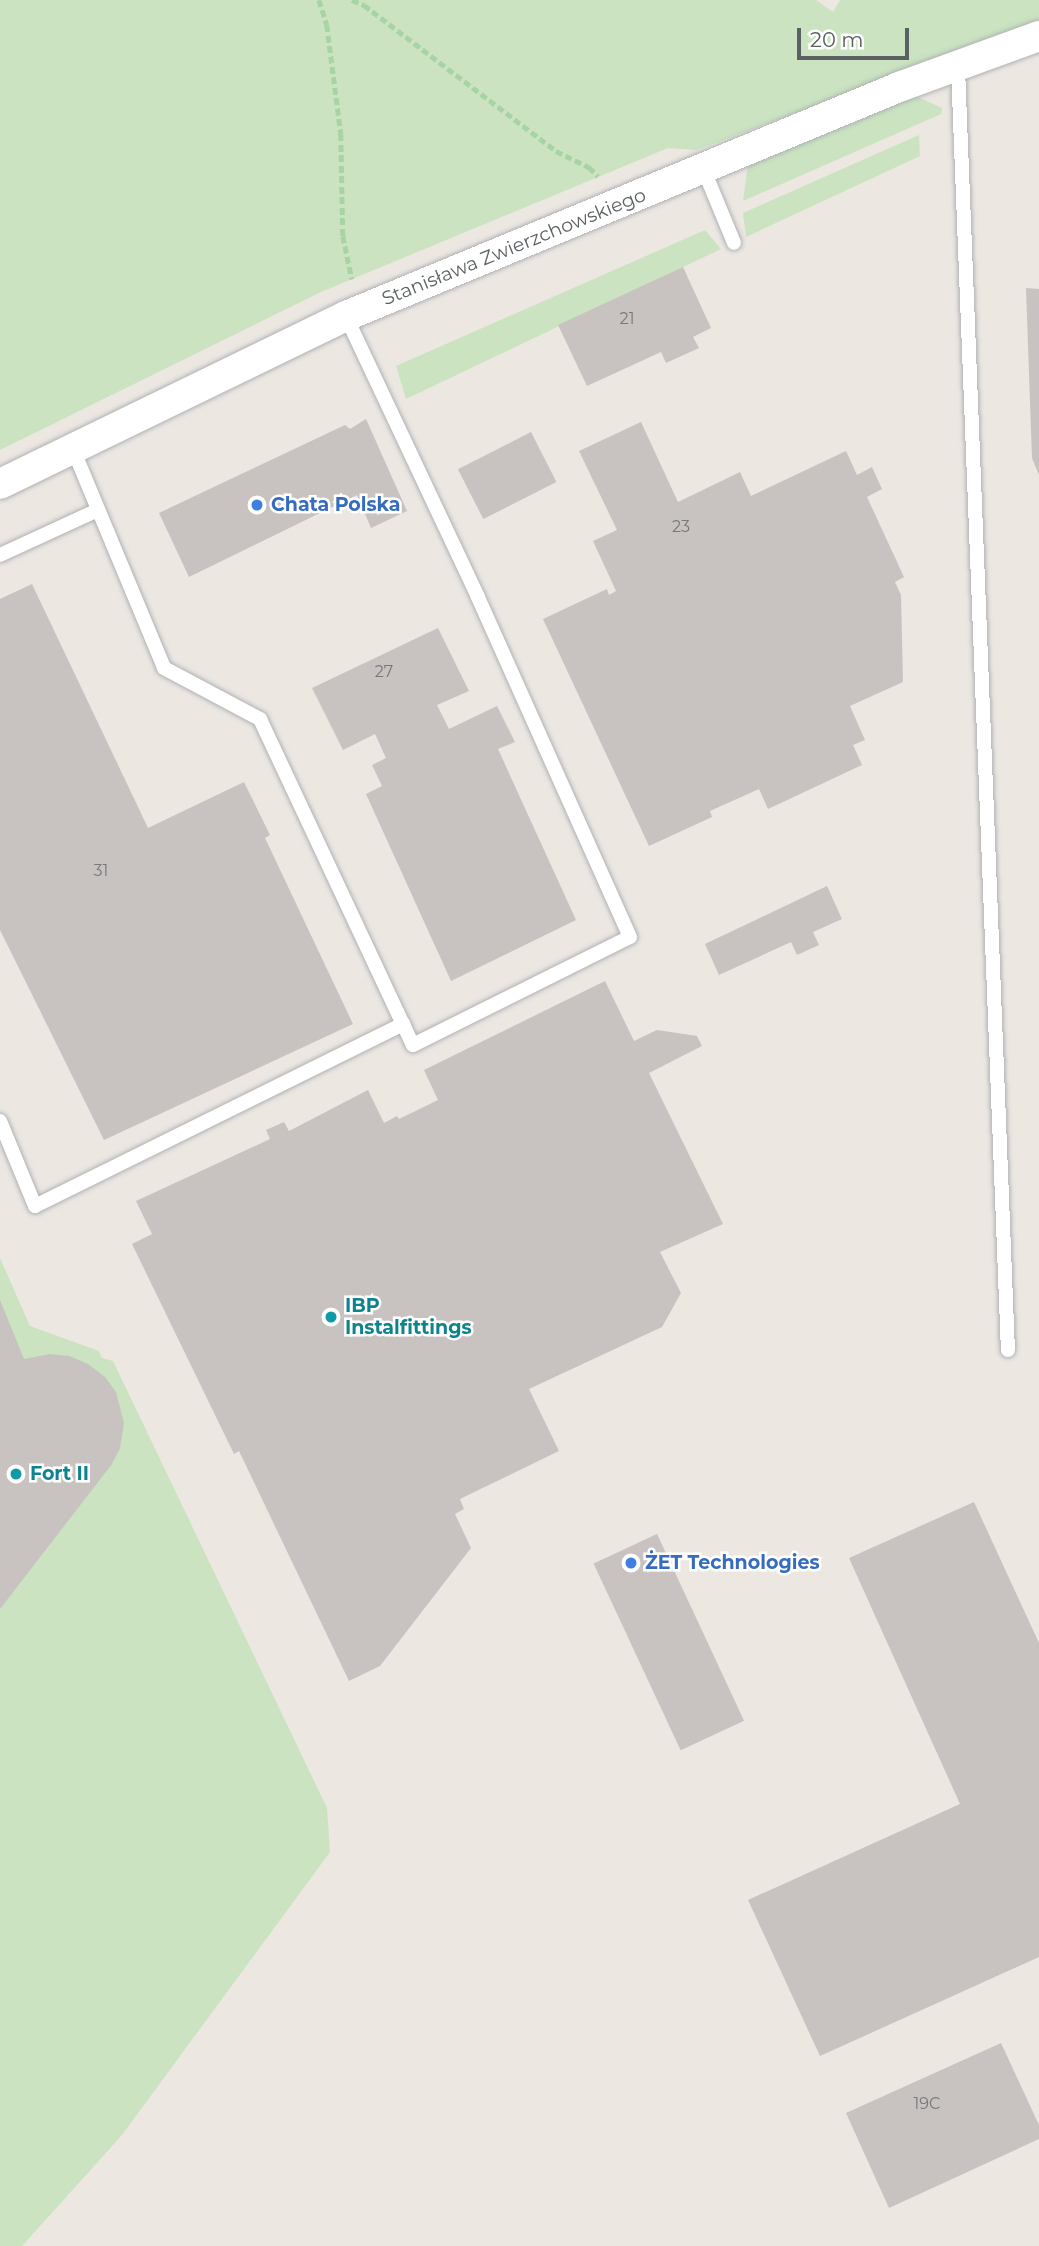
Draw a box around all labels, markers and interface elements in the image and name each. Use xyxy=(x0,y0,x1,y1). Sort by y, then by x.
scale bar xyxy=(801,14,913,58)
text: 20 m xyxy=(810,27,864,52)
street label: Stanisława Zwierzchowskiego xyxy=(379,184,649,310)
house number: 21 xyxy=(620,309,634,329)
place label: Chata Polska xyxy=(271,494,401,516)
marker: Chata Polska xyxy=(249,497,265,513)
house number: 23 xyxy=(672,517,690,537)
house number: 27 xyxy=(375,662,393,682)
house number: 31 xyxy=(94,861,108,881)
place label: IBP Instalfittings xyxy=(345,1295,472,1339)
marker: IBP Instalfittings xyxy=(323,1309,339,1325)
place label: Fort II xyxy=(30,1463,89,1485)
marker: Fort II xyxy=(8,1466,24,1482)
place label: ŻET Technologies xyxy=(645,1552,820,1574)
marker: ŻET Technologies xyxy=(623,1555,639,1571)
house number: 19C xyxy=(914,2094,940,2114)

